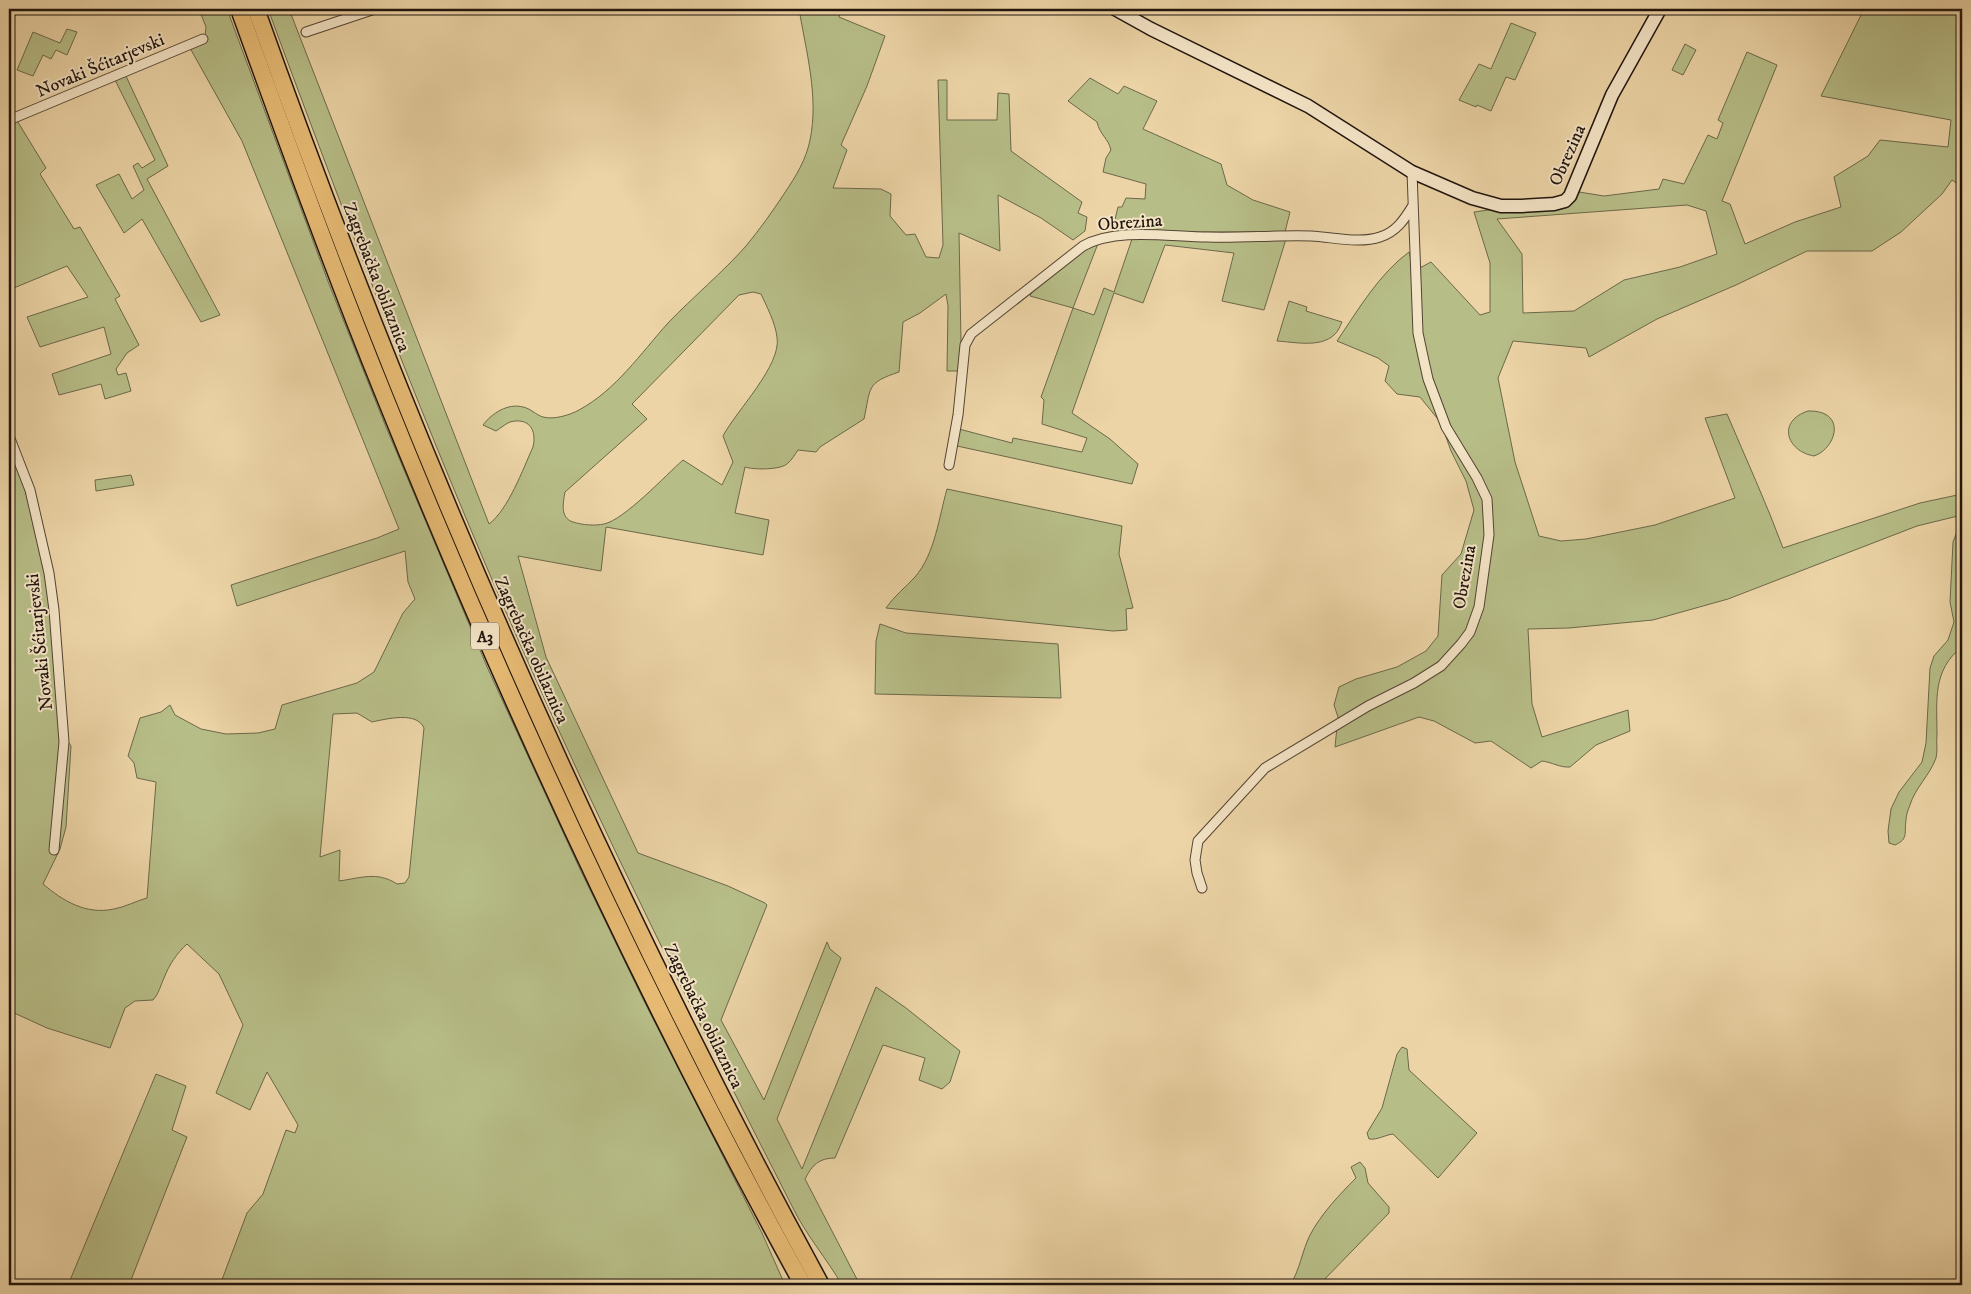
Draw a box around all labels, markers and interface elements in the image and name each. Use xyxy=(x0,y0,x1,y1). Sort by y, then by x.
street label: Novaki Šćitarjevski xyxy=(33,28,168,103)
street label: Obrezina xyxy=(1545,121,1591,189)
street label: Zagrebačka obilaznica xyxy=(337,199,415,356)
street label: Obrezina xyxy=(1097,210,1163,236)
street label: Obrezina xyxy=(1449,543,1482,611)
street label: Novaki Šćitarjevski xyxy=(21,572,58,711)
street label: Zagrebačka obilaznica xyxy=(489,574,574,728)
road number: A3 xyxy=(471,622,499,650)
street label: Zagrebačka obilaznica xyxy=(658,940,748,1093)

